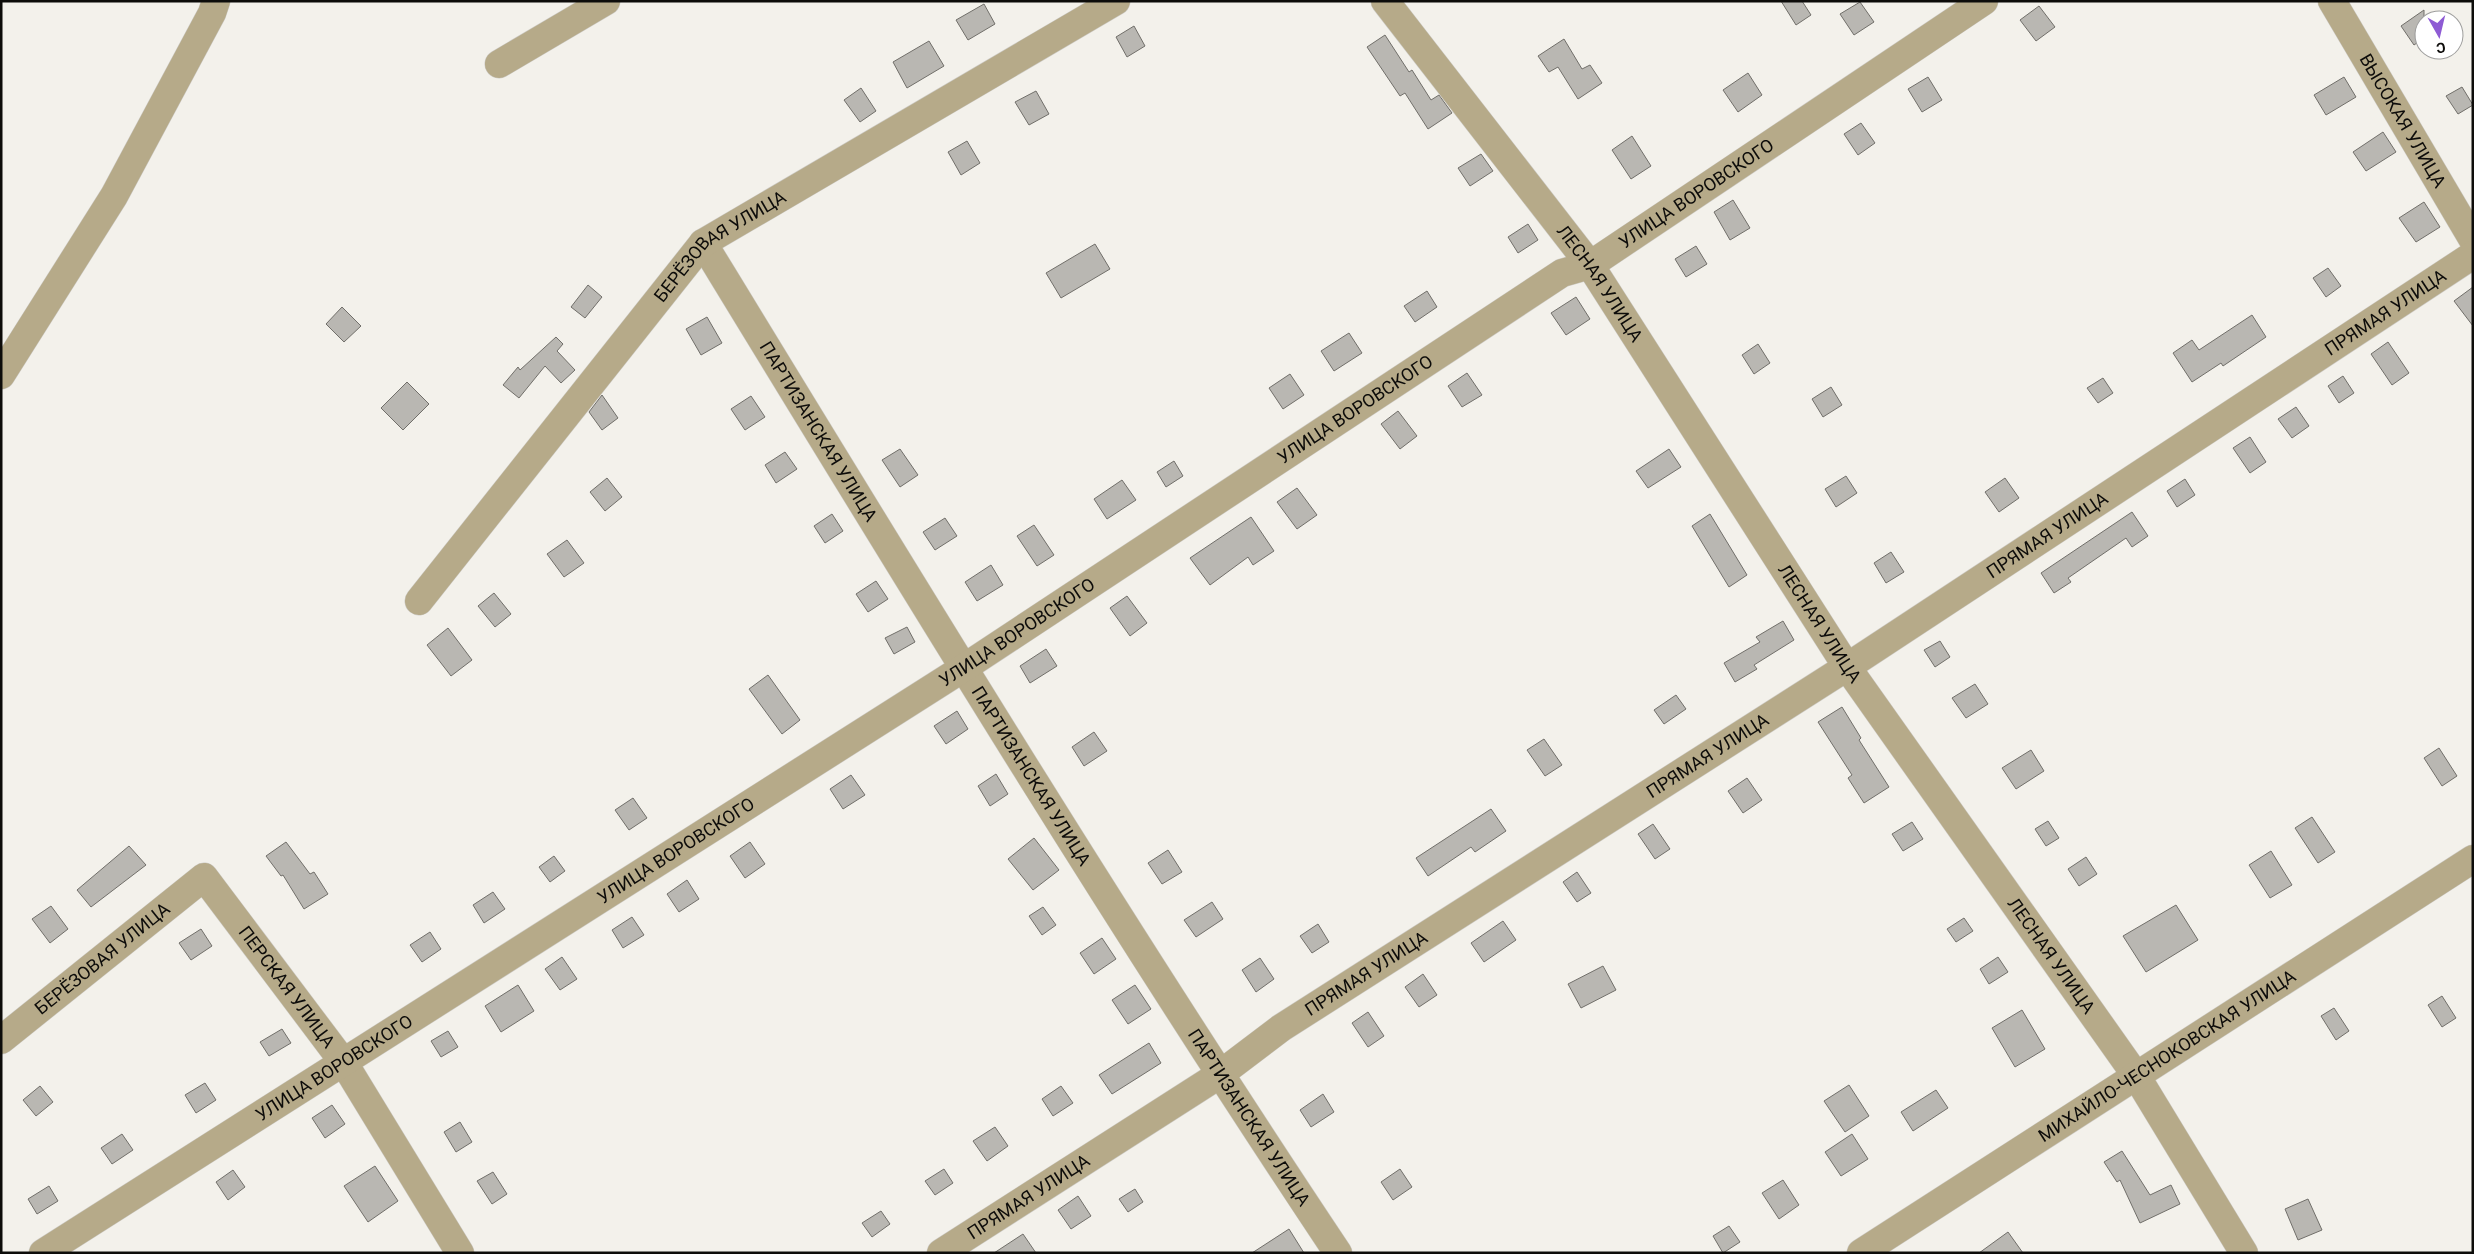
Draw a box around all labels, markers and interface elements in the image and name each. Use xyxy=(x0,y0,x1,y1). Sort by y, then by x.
north arrow xyxy=(2414,10,2464,60)
text: С xyxy=(2435,39,2446,56)
street label: ВЫСОКАЯ УЛИЦА xyxy=(2355,50,2451,191)
street label: УЛИЦА ВОРОВСКОГО xyxy=(1615,134,1778,253)
street label: БЕРЁЗОВАЯ УЛИЦА xyxy=(649,186,790,306)
street label: ЛЕСНАЯ УЛИЦА xyxy=(1553,221,1647,346)
street label: ПРЯМАЯ УЛИЦА xyxy=(2321,265,2450,360)
street label: ПАРТИЗАНСКАЯ УЛИЦА xyxy=(756,337,882,525)
street label: УЛИЦА ВОРОВСКОГО xyxy=(1273,350,1437,468)
street label: ПРЯМАЯ УЛИЦА xyxy=(1982,487,2112,582)
street label: ЛЕСНАЯ УЛИЦА xyxy=(1774,560,1866,687)
street label: УЛИЦА ВОРОВСКОГО xyxy=(935,573,1099,691)
street label: ПАРТИЗАНСКАЯ УЛИЦА xyxy=(968,682,1096,870)
street label: ПРЯМАЯ УЛИЦА xyxy=(1642,709,1773,802)
street label: УЛИЦА ВОРОВСКОГО xyxy=(593,793,758,908)
street label: ЛЕСНАЯ УЛИЦА xyxy=(2004,893,2100,1018)
street label: БЕРЁЗОВАЯ УЛИЦА xyxy=(30,898,174,1019)
street label: ПЕРСКАЯ УЛИЦА xyxy=(235,922,340,1052)
street label: ПРЯМАЯ УЛИЦА xyxy=(1301,926,1431,1020)
street label: МИХАЙЛО-ЧЕСНОКОВСКАЯ УЛИЦА xyxy=(2034,965,2300,1146)
street label: УЛИЦА ВОРОВСКОГО xyxy=(252,1010,416,1125)
street label: ПАРТИЗАНСКАЯ УЛИЦА xyxy=(1184,1025,1315,1210)
street label: ПРЯМАЯ УЛИЦА xyxy=(963,1150,1093,1243)

